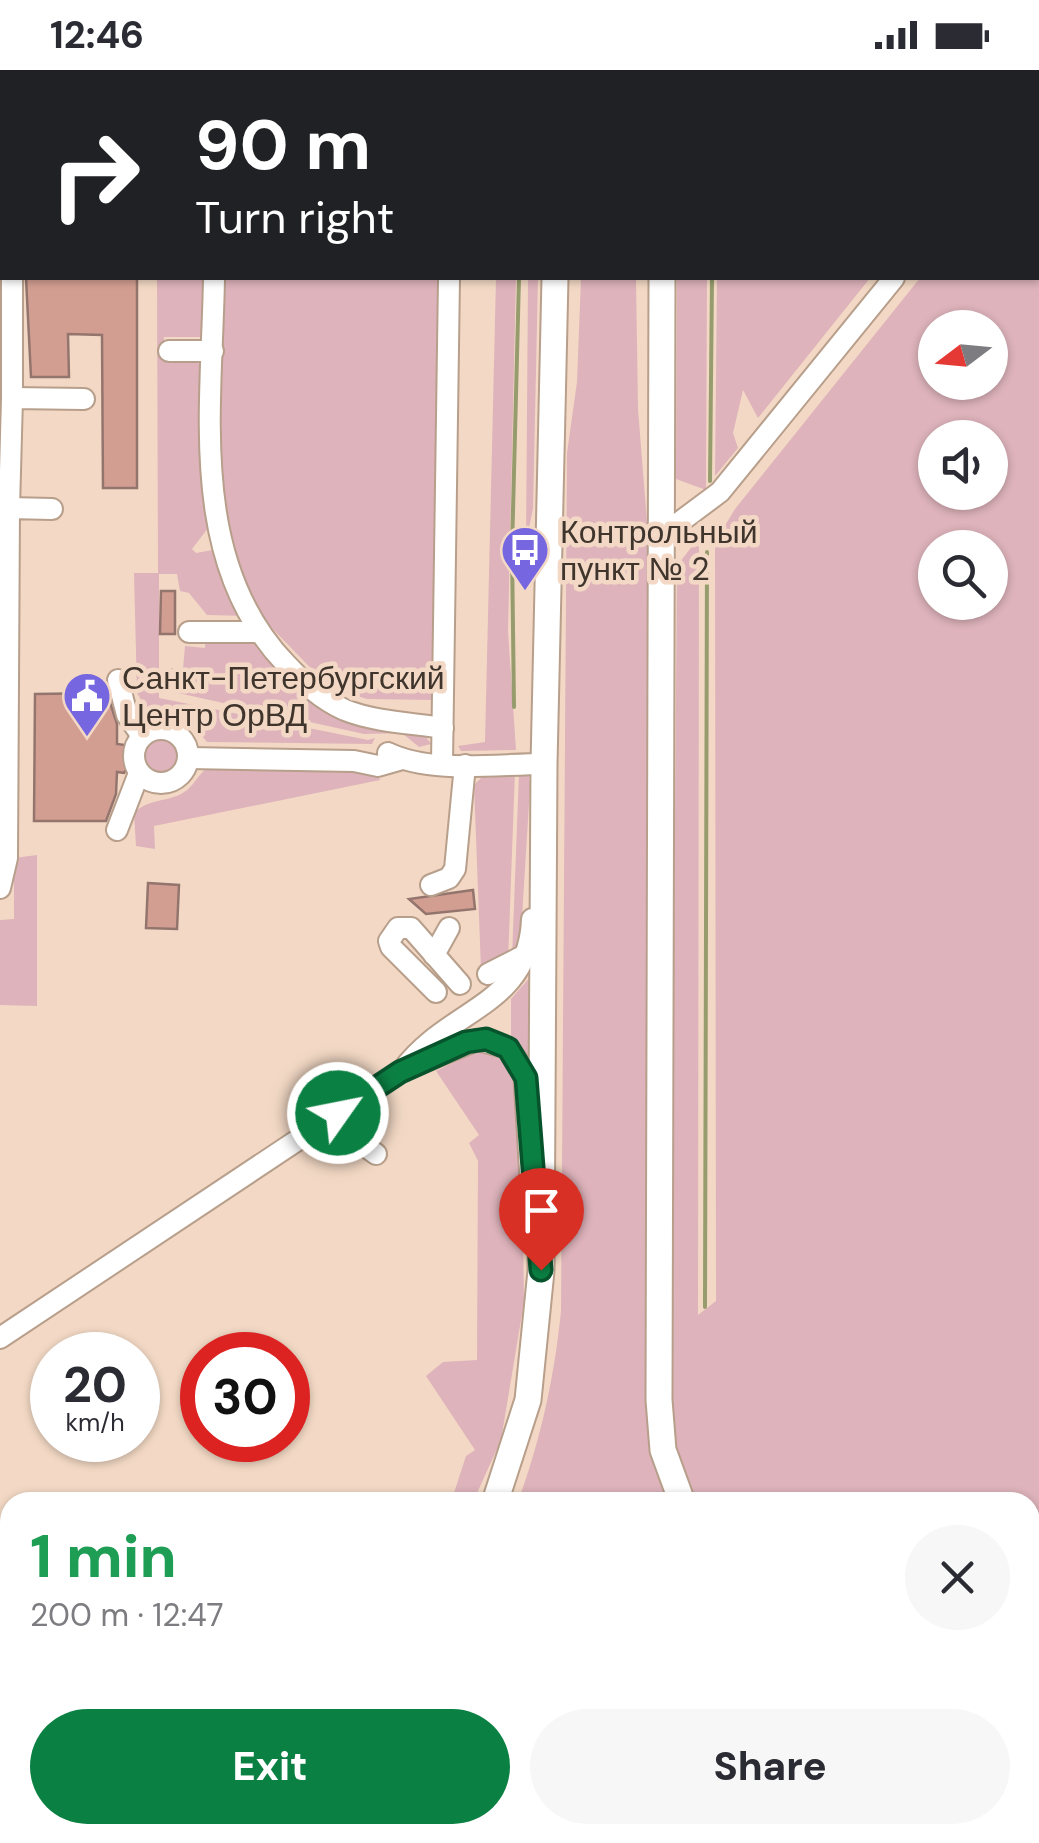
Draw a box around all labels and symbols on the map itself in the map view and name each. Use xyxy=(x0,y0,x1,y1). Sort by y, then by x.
north arrow xyxy=(918,310,1008,400)
place label: Контрольный пункт № 2 xyxy=(560,511,758,590)
bus stop icon: Контрольный пункт № 2 xyxy=(499,524,551,592)
place label: Санкт-Петербургский Центр ОрВД xyxy=(122,657,445,736)
public building icon: Санкт-Петербургский Центр ОрВД xyxy=(61,670,113,738)
position arrow xyxy=(286,1061,390,1165)
pin xyxy=(499,1168,584,1271)
speed limit sign: 30 xyxy=(180,1332,310,1462)

